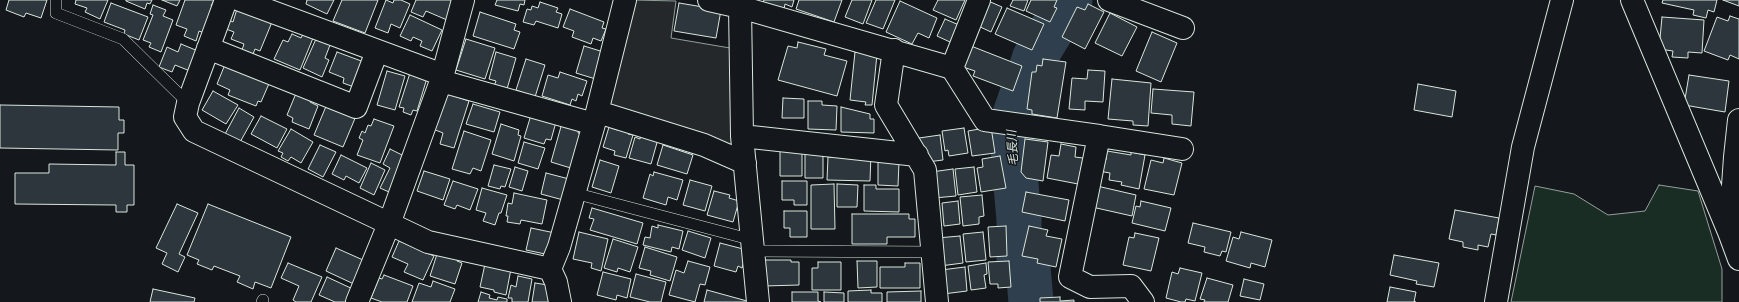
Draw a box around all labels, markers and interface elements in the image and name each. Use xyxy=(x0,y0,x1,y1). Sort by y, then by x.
water label: 毛長川 xyxy=(1005,130,1021,166)

